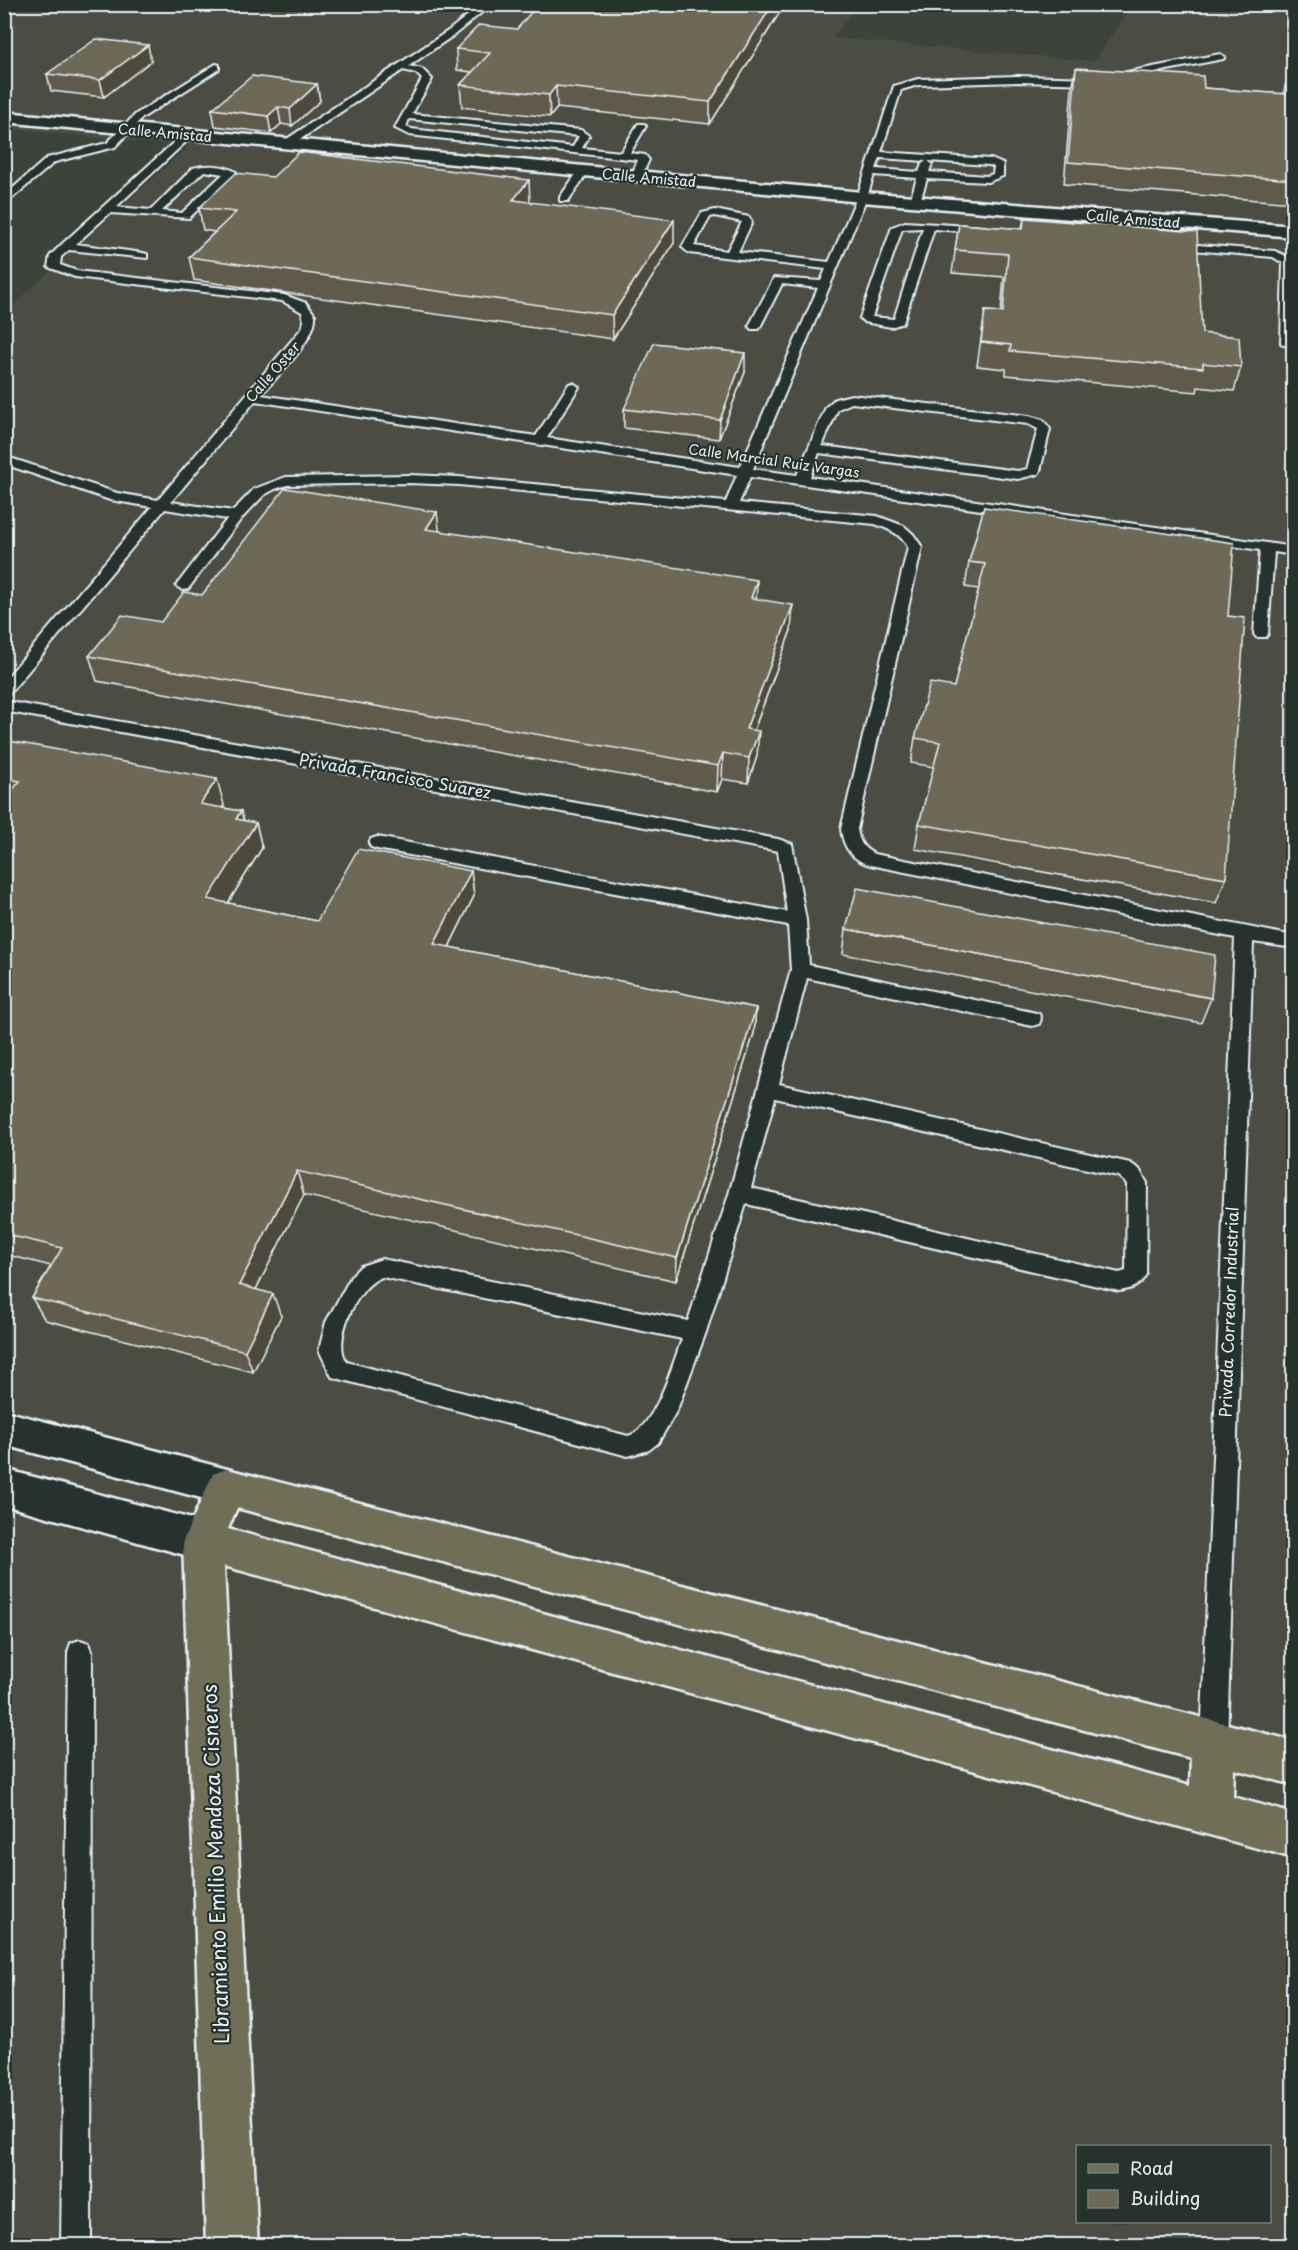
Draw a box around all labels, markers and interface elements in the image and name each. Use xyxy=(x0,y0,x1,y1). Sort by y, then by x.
street label: Calle Amistad xyxy=(117,118,213,147)
street label: Calle Amistad xyxy=(601,163,697,192)
street label: Calle Amistad xyxy=(1085,204,1181,233)
street label: Calle Oster xyxy=(240,336,305,407)
street label: Calle Marcial Ruiz Vargas xyxy=(687,438,861,483)
street label: Privada Francisco Suarez xyxy=(297,746,493,804)
street label: Privada Corredor Industrial xyxy=(1212,1206,1244,1418)
street label: Libramiento Emilio Mendoza Cisneros xyxy=(194,1684,236,2045)
legend xyxy=(1076,2145,1271,2223)
text: Road xyxy=(1130,2154,1174,2181)
text: Building xyxy=(1130,2184,1200,2211)

